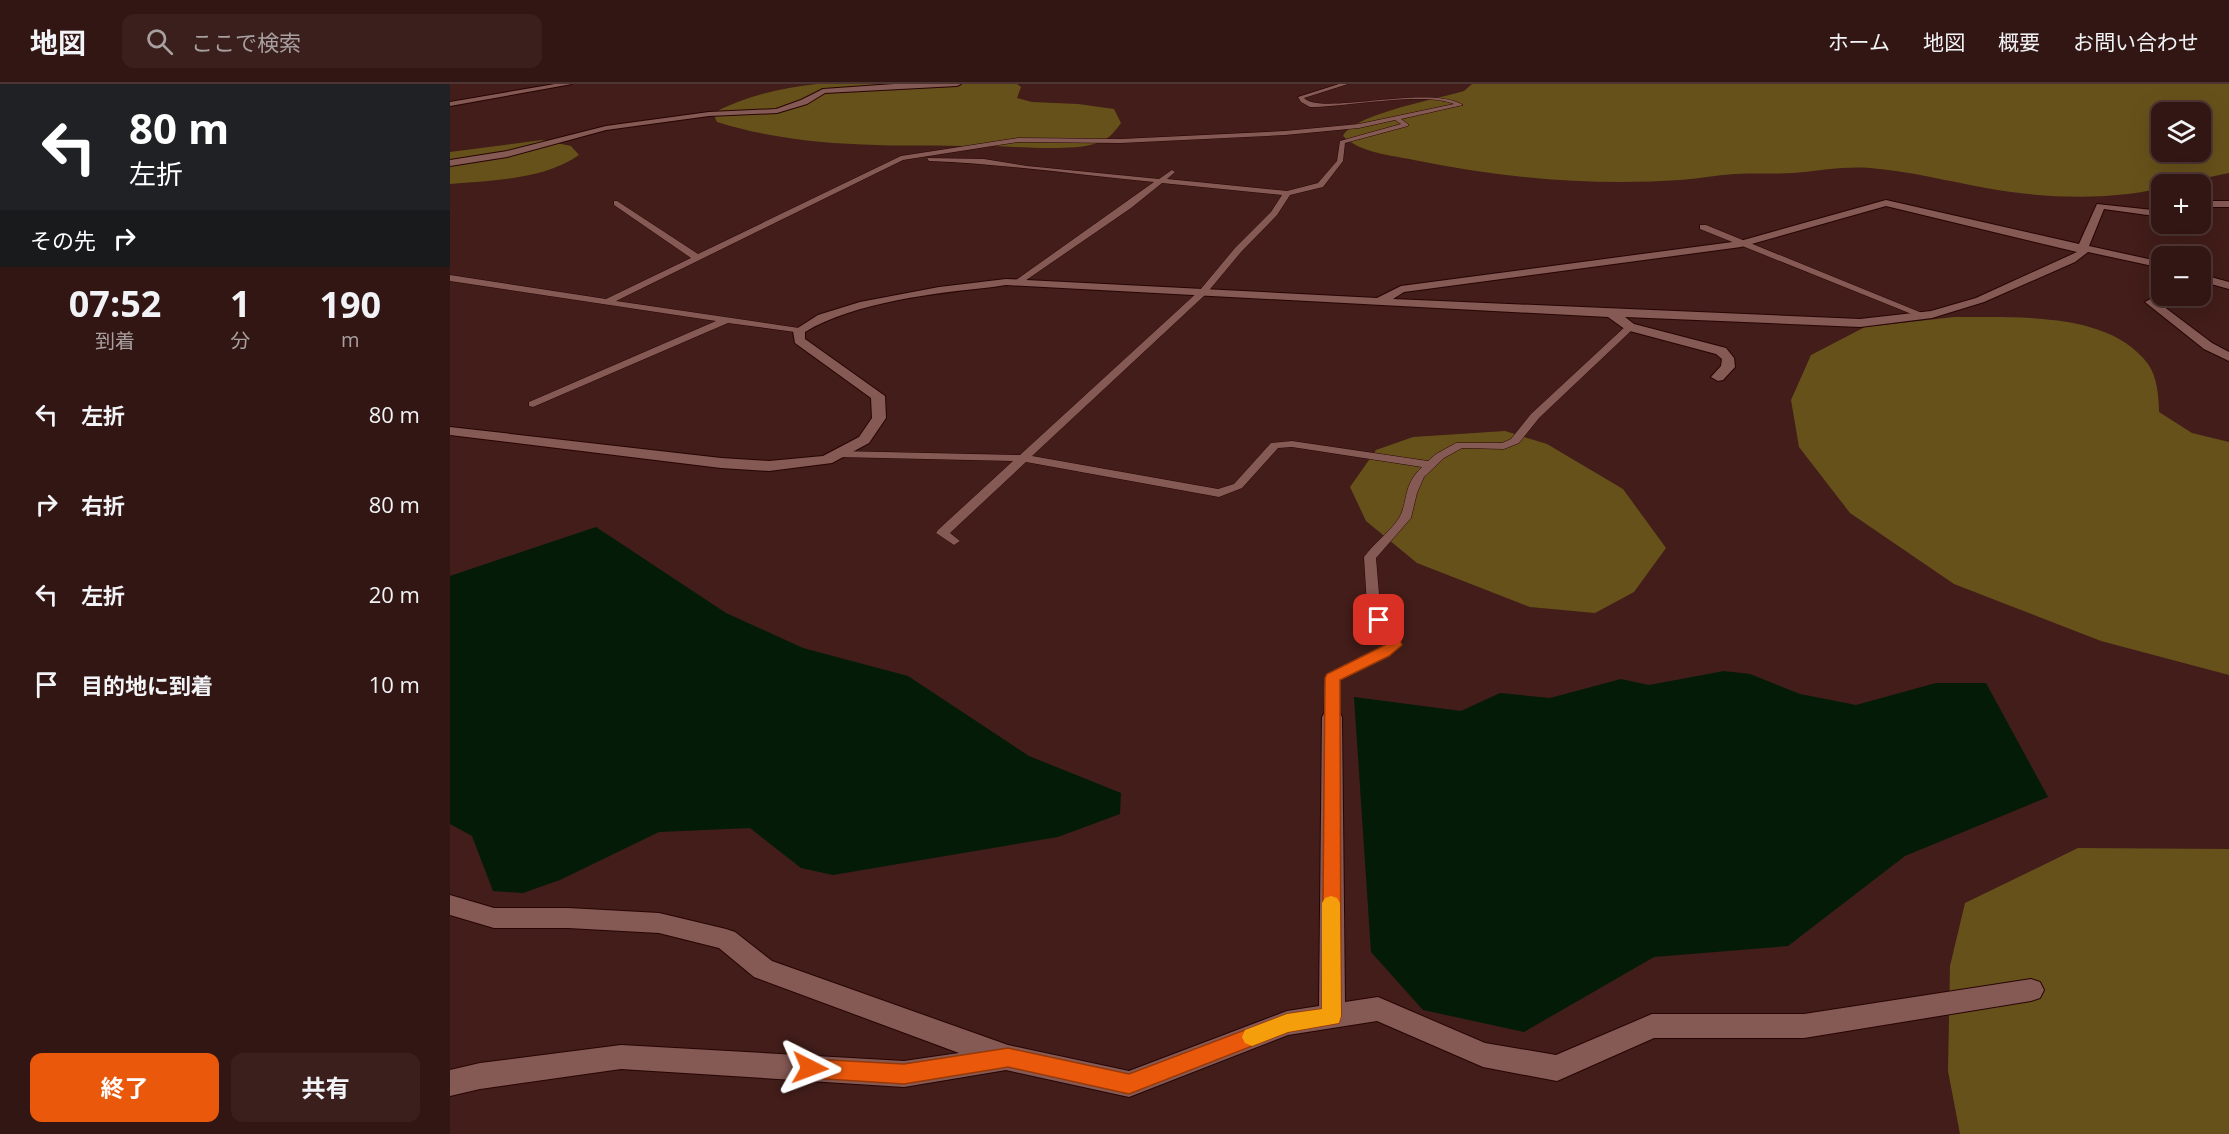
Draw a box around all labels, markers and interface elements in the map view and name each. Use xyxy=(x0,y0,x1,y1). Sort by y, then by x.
search box xyxy=(122,14,542,68)
text: 地図 xyxy=(30,23,86,61)
icon: search xyxy=(143,25,176,58)
text: ここで検索 xyxy=(191,27,301,57)
text: ホーム xyxy=(1828,28,1890,56)
text: 地図 xyxy=(1923,28,1965,56)
text: 概要 xyxy=(1998,28,2040,56)
text: お問い合わせ xyxy=(2073,28,2199,56)
text: 80 m xyxy=(129,99,229,156)
map controls xyxy=(2151,102,2211,306)
button: layers xyxy=(2151,102,2211,162)
icon: left xyxy=(30,108,108,186)
text: 左折 xyxy=(129,155,183,192)
button: + xyxy=(2151,174,2211,234)
icon: right xyxy=(108,222,141,255)
text: その先 xyxy=(30,225,96,255)
button: − xyxy=(2151,246,2211,306)
text: 07:52 xyxy=(69,279,161,328)
text: 1 xyxy=(230,279,251,328)
text: 190 xyxy=(319,280,381,329)
text: m xyxy=(341,326,360,353)
text: 到着 xyxy=(95,327,135,354)
text: 分 xyxy=(230,327,250,354)
icon: left xyxy=(30,398,63,431)
text: 80 m xyxy=(369,399,420,429)
text: 左折 xyxy=(81,400,125,430)
icon: right xyxy=(30,488,63,521)
text: 80 m xyxy=(369,489,420,519)
text: 右折 xyxy=(81,490,125,520)
icon: left xyxy=(30,578,63,611)
text: 20 m xyxy=(369,579,420,609)
text: 左折 xyxy=(81,580,125,610)
pin xyxy=(1353,594,1404,645)
icon: arrive xyxy=(1362,603,1395,636)
icon: arrive xyxy=(30,668,63,701)
text: 10 m xyxy=(369,669,420,699)
text: 目的地に到着 xyxy=(81,670,213,700)
position arrow xyxy=(778,1036,842,1100)
button: 終了 xyxy=(30,1053,219,1122)
button: 共有 xyxy=(231,1053,420,1122)

